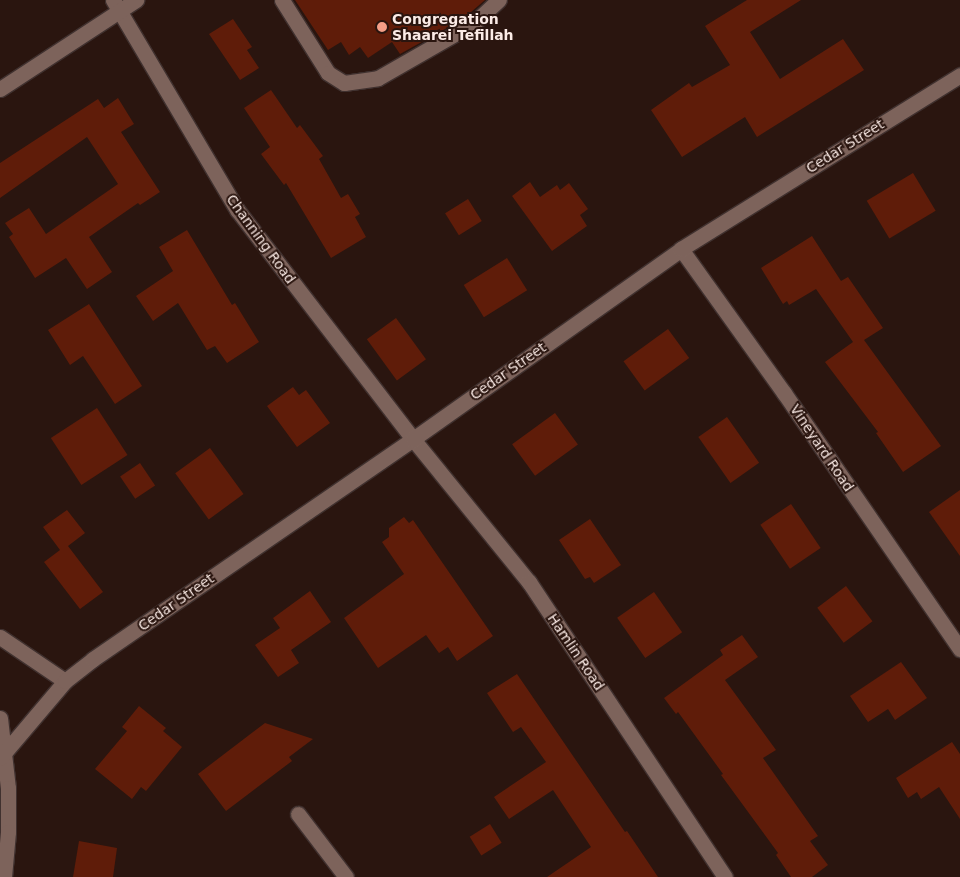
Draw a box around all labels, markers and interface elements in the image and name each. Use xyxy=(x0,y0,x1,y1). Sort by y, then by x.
place label: Congregation Shaarei Tefillah xyxy=(392,11,514,44)
marker: Congregation Shaarei Tefillah xyxy=(376,21,388,33)
street label: Cedar Street xyxy=(803,115,887,177)
street label: Channing Road xyxy=(223,191,299,287)
street label: Cedar Street xyxy=(467,339,549,403)
street label: Vineyard Road xyxy=(787,401,857,495)
street label: Cedar Street xyxy=(135,570,217,634)
street label: Hamlin Road xyxy=(544,610,608,694)

